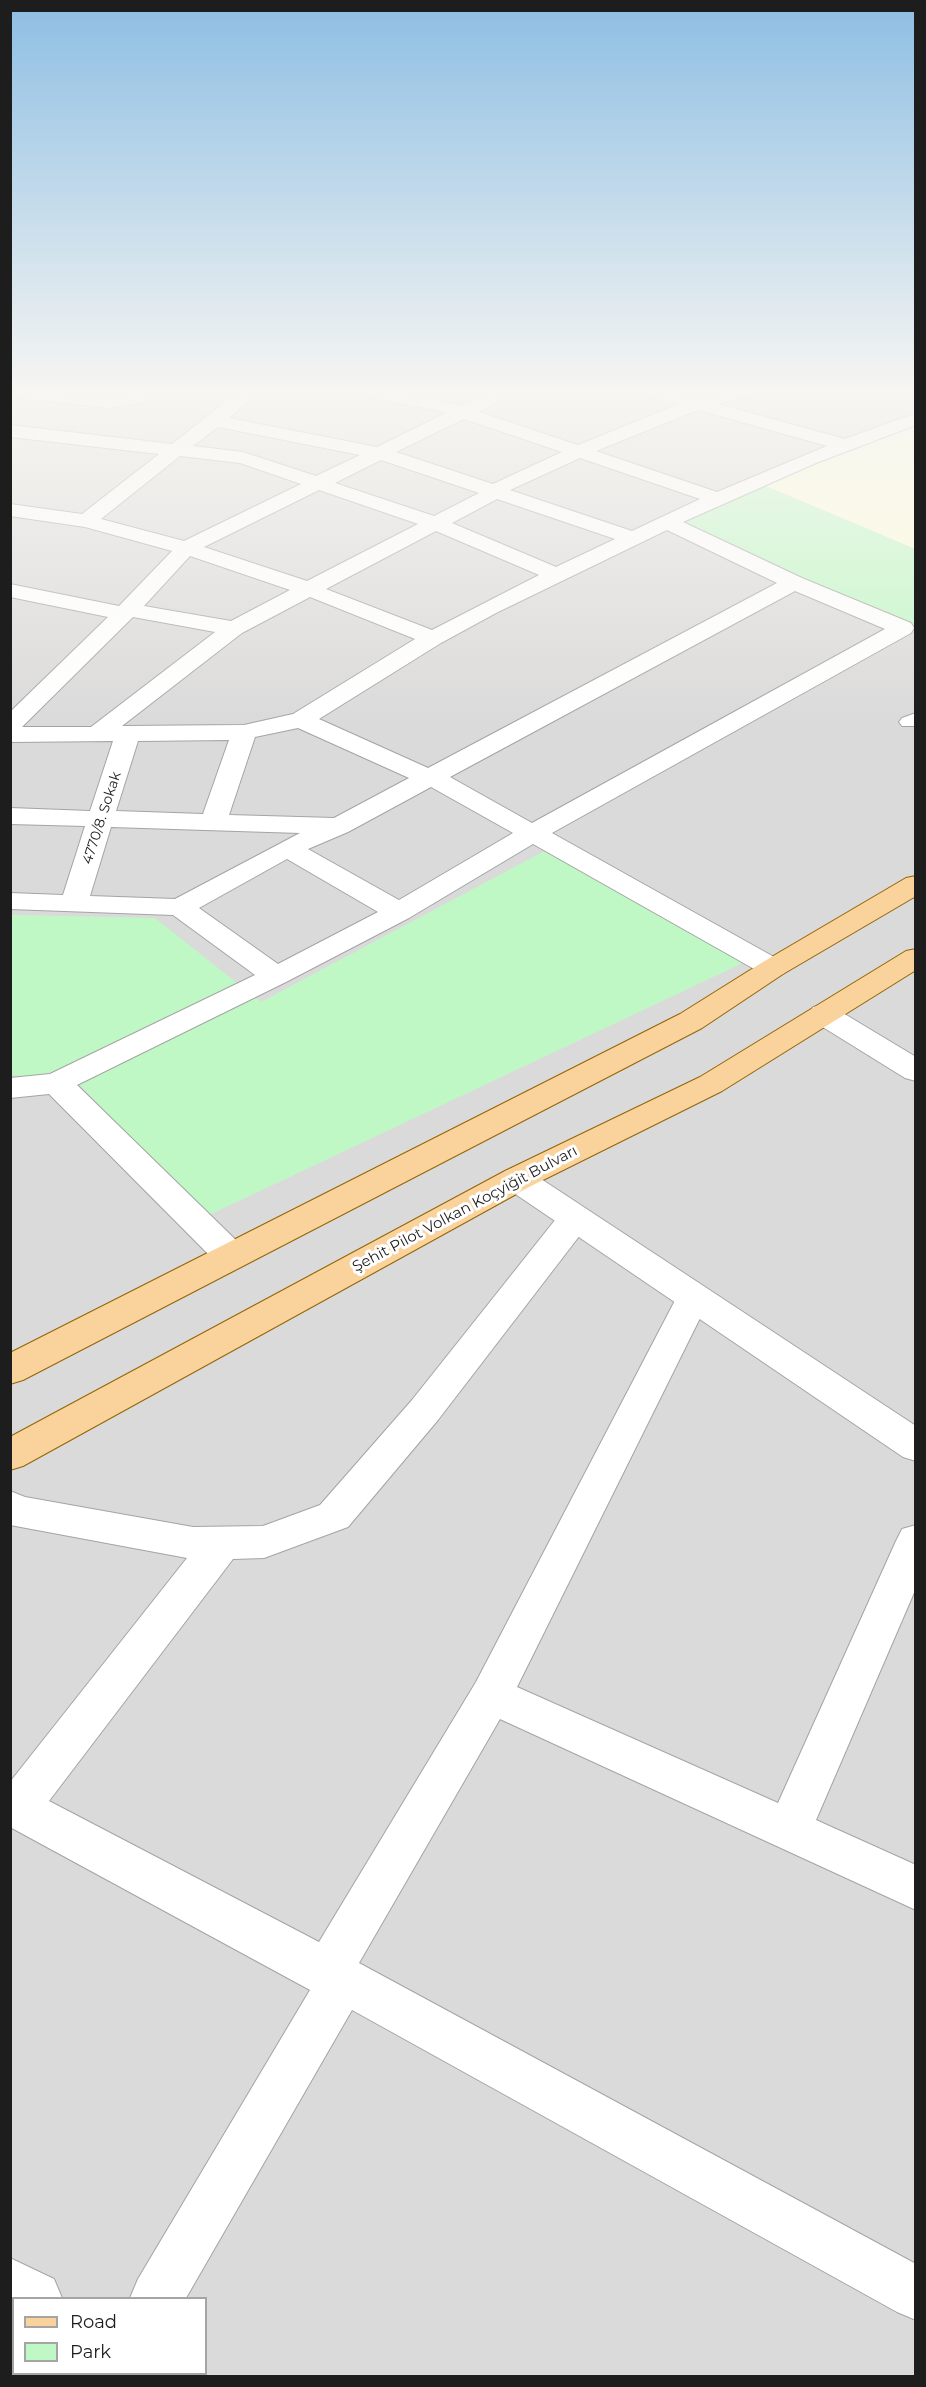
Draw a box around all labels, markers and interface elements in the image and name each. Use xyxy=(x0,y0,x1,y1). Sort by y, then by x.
street label: 4770/8. Sokak xyxy=(79,770,125,866)
street label: Şehit Pilot Volkan Koçyiğit Bulvarı xyxy=(350,1142,580,1276)
legend xyxy=(12,2297,207,2375)
text: Road xyxy=(70,2311,117,2333)
text: Park xyxy=(70,2341,111,2363)

